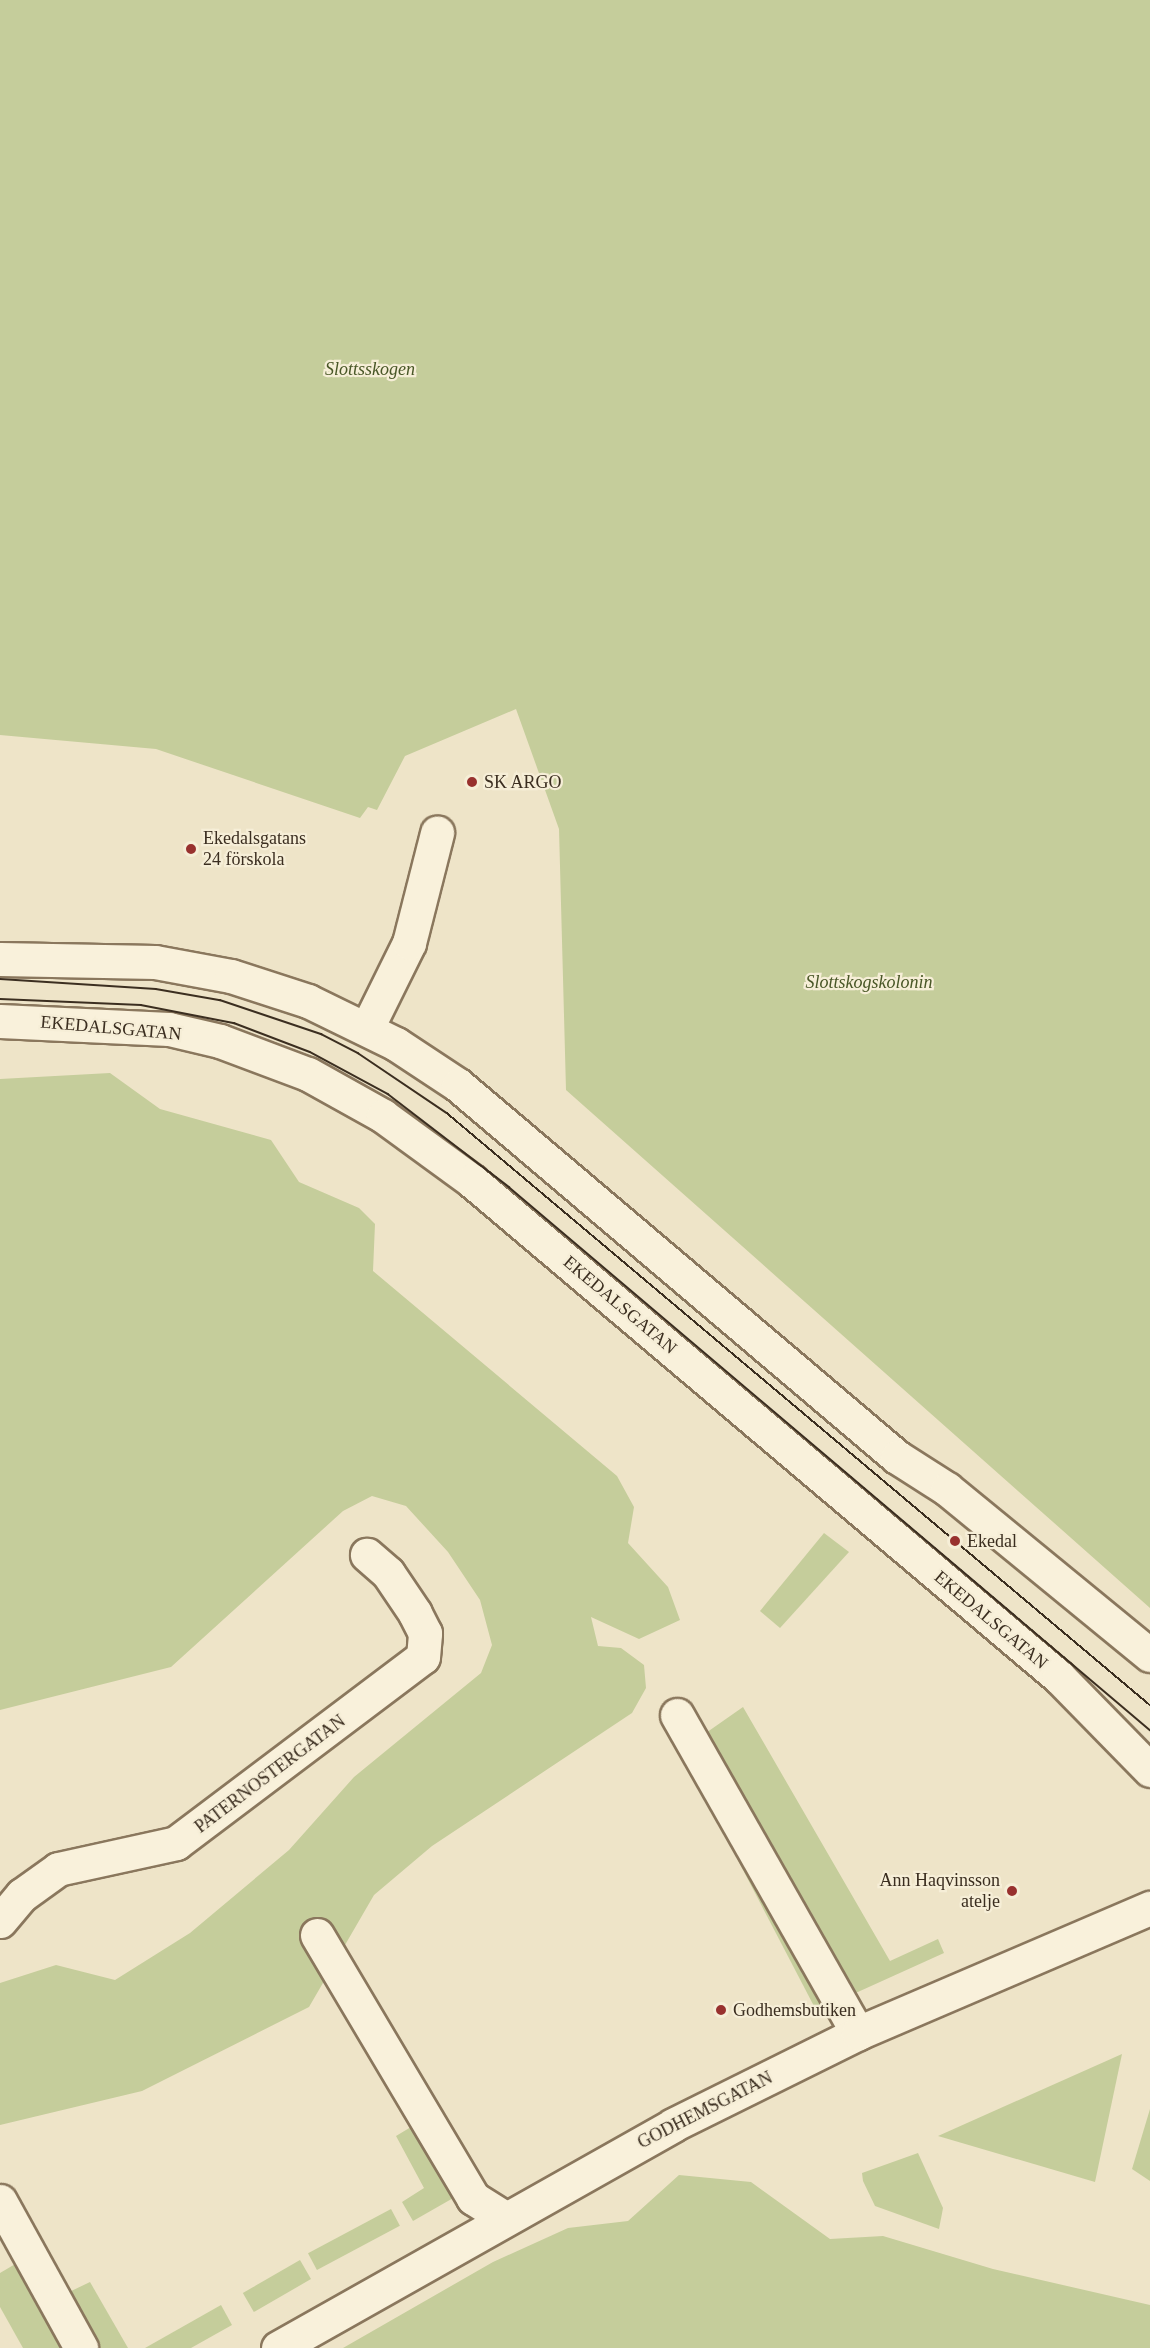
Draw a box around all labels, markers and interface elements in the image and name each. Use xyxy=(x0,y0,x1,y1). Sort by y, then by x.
park label: Slottsskogen xyxy=(325,358,415,380)
place label: SK ARGO xyxy=(484,771,563,793)
marker: SK ARGO xyxy=(465,775,479,789)
place label: Ekedalsgatans 24 förskola xyxy=(203,828,306,870)
marker: Ekedalsgatans 24 förskola xyxy=(184,842,198,856)
park label: Slottskogskolonin xyxy=(806,971,932,993)
street label: EKEDALSGATAN xyxy=(40,1011,182,1045)
street label: EKEDALSGATAN xyxy=(559,1251,681,1359)
place label: Ekedal xyxy=(967,1530,1017,1552)
marker: Ekedal xyxy=(948,1534,962,1548)
street label: EKEDALSGATAN xyxy=(930,1566,1052,1674)
street label: PATERNOSTERGATAN xyxy=(190,1710,350,1838)
place label: Ann Haqvinsson atelje xyxy=(880,1870,1000,1912)
marker: Ann Haqvinsson atelje xyxy=(1005,1884,1019,1898)
place label: Godhemsbutiken xyxy=(733,1999,856,2021)
marker: Godhemsbutiken xyxy=(714,2003,728,2017)
street label: GODHEMSGATAN xyxy=(634,2067,776,2153)

